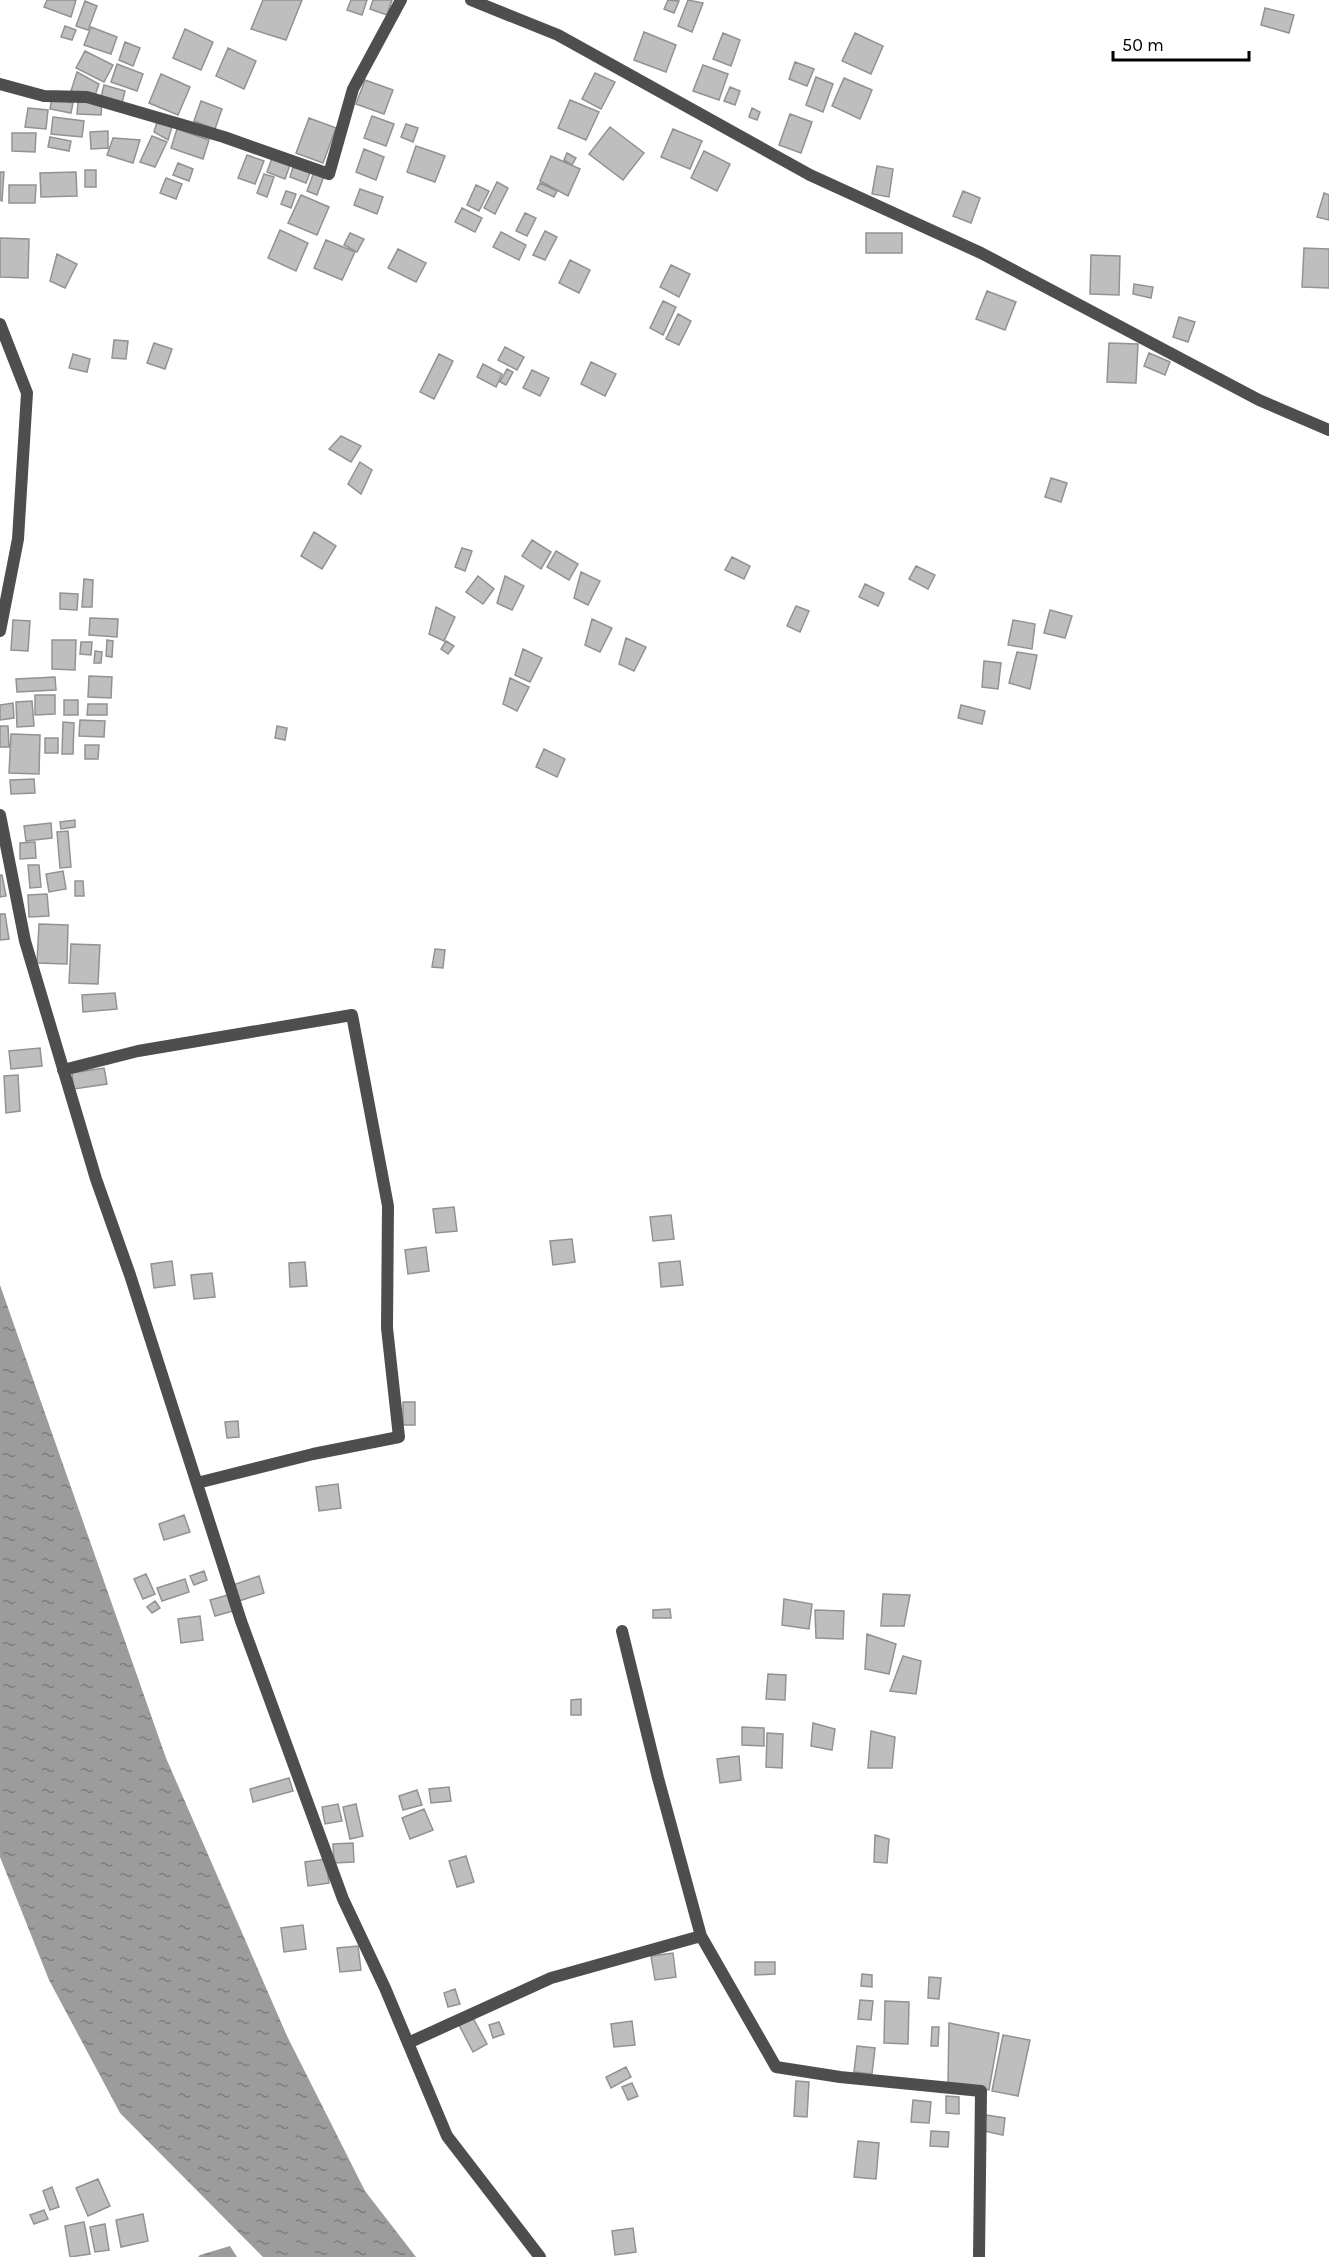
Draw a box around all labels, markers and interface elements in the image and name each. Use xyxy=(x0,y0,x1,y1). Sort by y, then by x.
scale bar xyxy=(1113,24,1250,62)
text: 50 m xyxy=(1122,34,1164,56)

